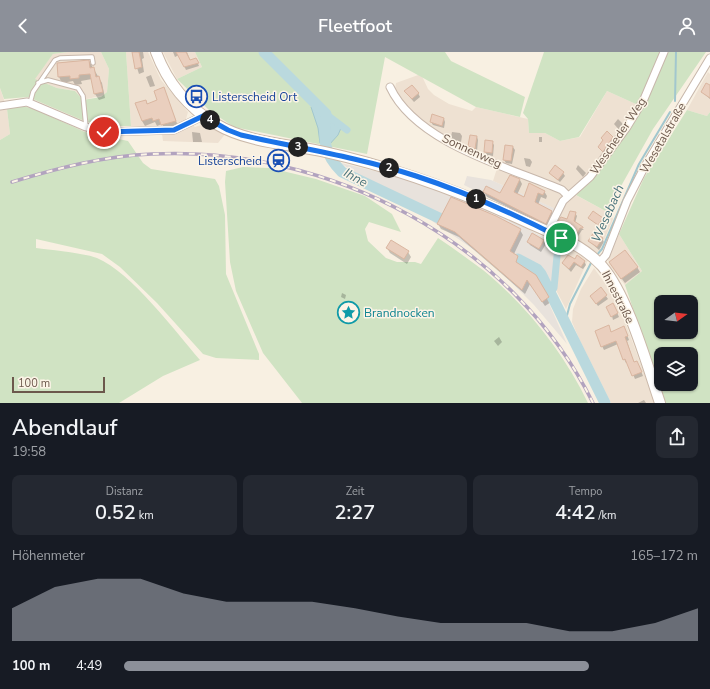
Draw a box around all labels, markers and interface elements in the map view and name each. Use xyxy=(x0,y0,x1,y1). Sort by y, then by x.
text: Fleetfoot xyxy=(318,14,392,38)
icon: back xyxy=(12,15,34,37)
icon: person xyxy=(676,15,698,37)
bus stop icon: Listerscheid Ort xyxy=(184,84,210,110)
place label: Listerscheid Ort xyxy=(212,89,298,105)
street label: Wescheder Weg xyxy=(586,94,650,178)
street label: Wesetalstraße xyxy=(636,100,690,176)
pin: 4 xyxy=(200,110,220,130)
text: 4 xyxy=(207,112,213,127)
pin xyxy=(87,115,121,149)
icon: check xyxy=(93,121,115,143)
street label: Sonnenweg xyxy=(440,130,504,172)
pin: 3 xyxy=(288,137,308,157)
text: 3 xyxy=(295,139,301,154)
station icon: Listerscheid xyxy=(265,148,291,174)
place label: Listerscheid xyxy=(198,153,262,169)
pin: 2 xyxy=(379,158,399,178)
text: 2 xyxy=(386,160,392,175)
water label: Ihne xyxy=(340,164,371,192)
water label: Wesebach xyxy=(587,182,629,245)
pin: 1 xyxy=(466,189,486,209)
text: 1 xyxy=(473,191,479,206)
pin xyxy=(544,221,578,255)
icon: arrive xyxy=(550,227,572,249)
street label: Ihnestraße xyxy=(598,268,638,326)
north arrow xyxy=(654,295,698,339)
map controls xyxy=(654,295,698,391)
place icon: Brandnocken xyxy=(336,300,362,326)
place label: Brandnocken xyxy=(364,305,435,321)
button: layers xyxy=(654,347,698,391)
scale bar xyxy=(12,375,105,394)
text: 100 m xyxy=(18,376,50,391)
text: Abendlauf xyxy=(12,413,117,443)
button: share xyxy=(656,416,698,458)
text: 19:58 xyxy=(12,443,46,461)
text: Distanz xyxy=(106,484,143,499)
text: Zeit xyxy=(346,484,364,499)
text: Tempo xyxy=(569,484,602,499)
text: 0.52 xyxy=(95,499,136,526)
text: 2:27 xyxy=(335,499,375,526)
text: 4:42 xyxy=(555,499,596,526)
text: km xyxy=(136,508,154,523)
text: /km xyxy=(596,508,616,523)
text: Höhenmeter xyxy=(12,547,85,565)
text: 165–172 m xyxy=(630,547,698,565)
text: 100 m xyxy=(12,657,50,675)
text: 4:49 xyxy=(76,657,102,675)

